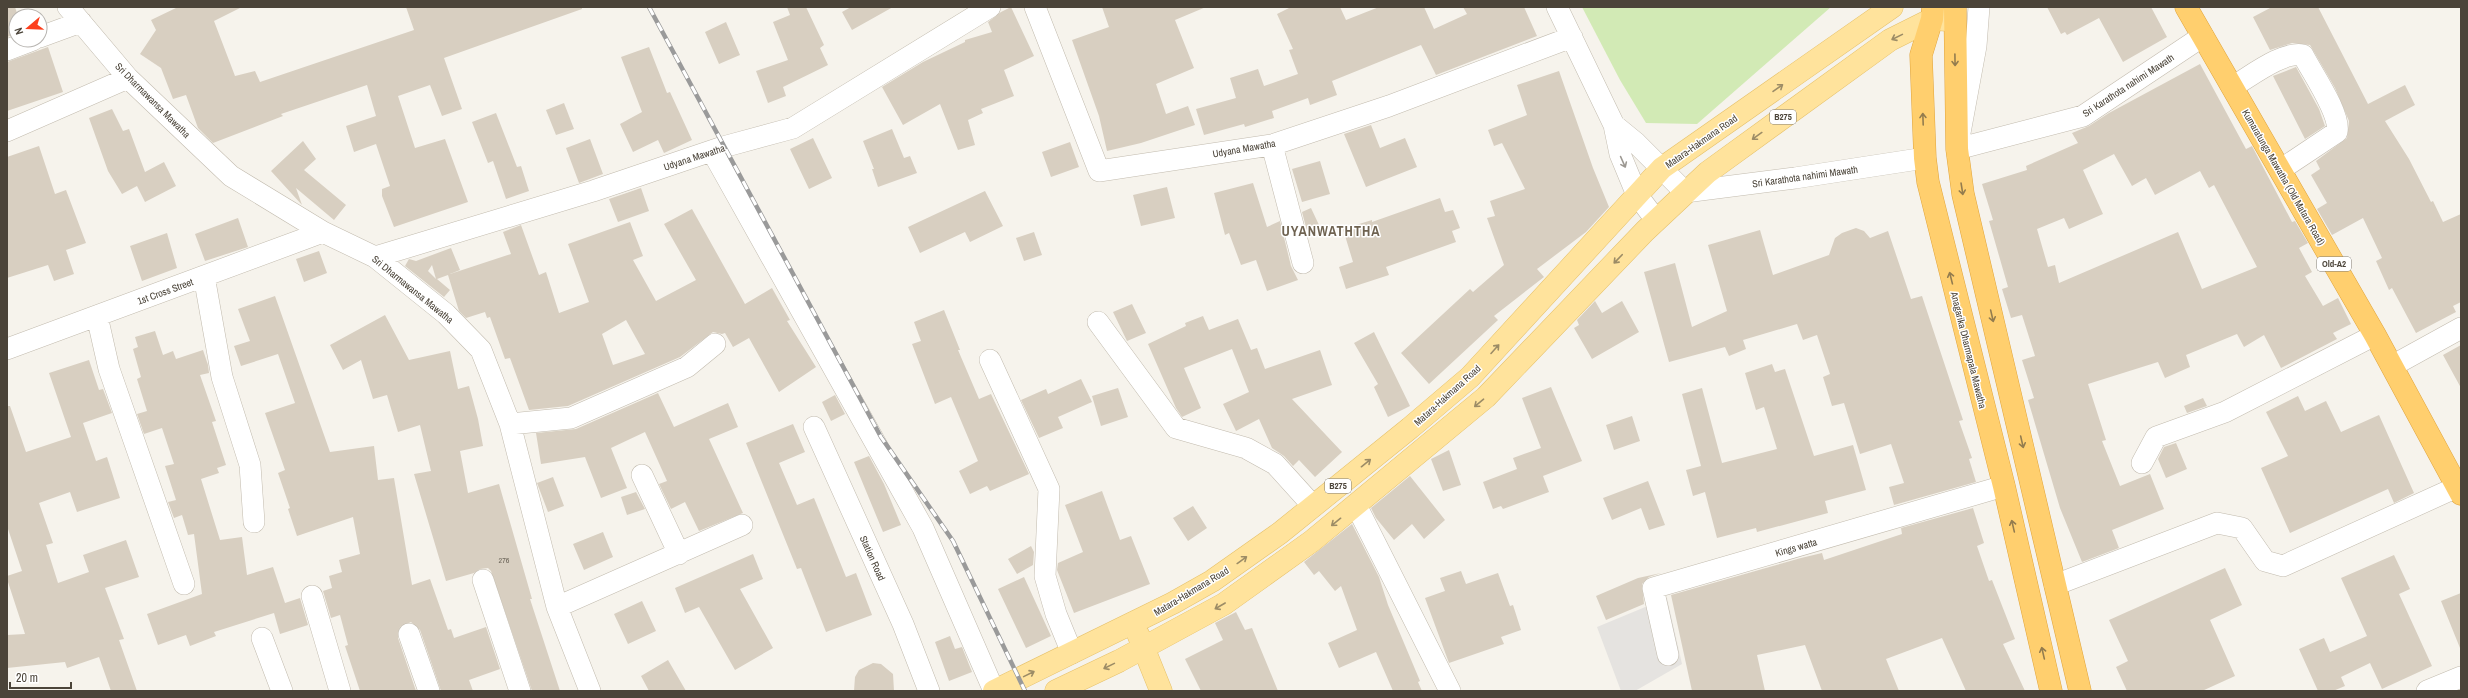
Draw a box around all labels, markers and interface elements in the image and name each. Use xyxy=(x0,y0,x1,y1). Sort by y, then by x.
north arrow xyxy=(8,8,48,48)
text: N xyxy=(11,26,26,37)
one-way arrow xyxy=(1892,33,1904,41)
street label: Sri Karathota nahimi Mawath xyxy=(2080,51,2177,120)
one-way arrow xyxy=(1951,53,1959,66)
street label: Sri Dharmawansa Mawatha xyxy=(112,60,193,141)
one-way arrow xyxy=(1772,84,1783,92)
street label: Kumaratunga Mawatha (Old Matara Road) xyxy=(2239,107,2328,248)
road number: B275 xyxy=(1770,110,1796,124)
street label: Matara-Hakmana Road xyxy=(1663,112,1740,171)
one-way arrow xyxy=(1919,113,1927,126)
one-way arrow xyxy=(1752,132,1763,140)
street label: Udyana Mawatha xyxy=(1212,136,1277,160)
street label: Udyana Mawatha xyxy=(662,141,727,174)
one-way arrow xyxy=(1620,156,1627,168)
street label: Sri Karathota nahimi Mawath xyxy=(1751,163,1859,190)
one-way arrow xyxy=(1958,182,1966,195)
district label: UYANWATHTHA xyxy=(1281,222,1381,240)
street label: Sri Dharmawansa Mawatha xyxy=(369,253,456,327)
one-way arrow xyxy=(1613,254,1623,264)
road number: Old-A2 xyxy=(2317,257,2351,271)
one-way arrow xyxy=(1947,272,1954,285)
street label: 1st Cross Street xyxy=(135,275,196,308)
street label: Anagarika Dharmapala Mawatha xyxy=(1947,289,1989,410)
one-way arrow xyxy=(1989,309,1996,322)
one-way arrow xyxy=(1490,345,1499,355)
street label: Matara-Hakmana Road xyxy=(1411,362,1483,429)
one-way arrow xyxy=(1474,398,1484,407)
one-way arrow xyxy=(2018,435,2026,448)
one-way arrow xyxy=(1361,459,1372,467)
road number: B275 xyxy=(1325,479,1351,493)
one-way arrow xyxy=(1330,517,1341,526)
one-way arrow xyxy=(2009,520,2017,533)
street label: Station Road xyxy=(857,534,888,583)
street label: Kings watta xyxy=(1774,535,1819,560)
house number: 276 xyxy=(499,555,510,565)
one-way arrow xyxy=(1236,556,1247,564)
street label: Matara-Hakmana Road xyxy=(1151,564,1231,619)
one-way arrow xyxy=(1214,603,1226,611)
one-way arrow xyxy=(2038,647,2046,660)
one-way arrow xyxy=(1103,663,1115,670)
scale bar xyxy=(10,664,71,690)
text: 20 m xyxy=(16,670,38,686)
one-way arrow xyxy=(1022,670,1034,677)

